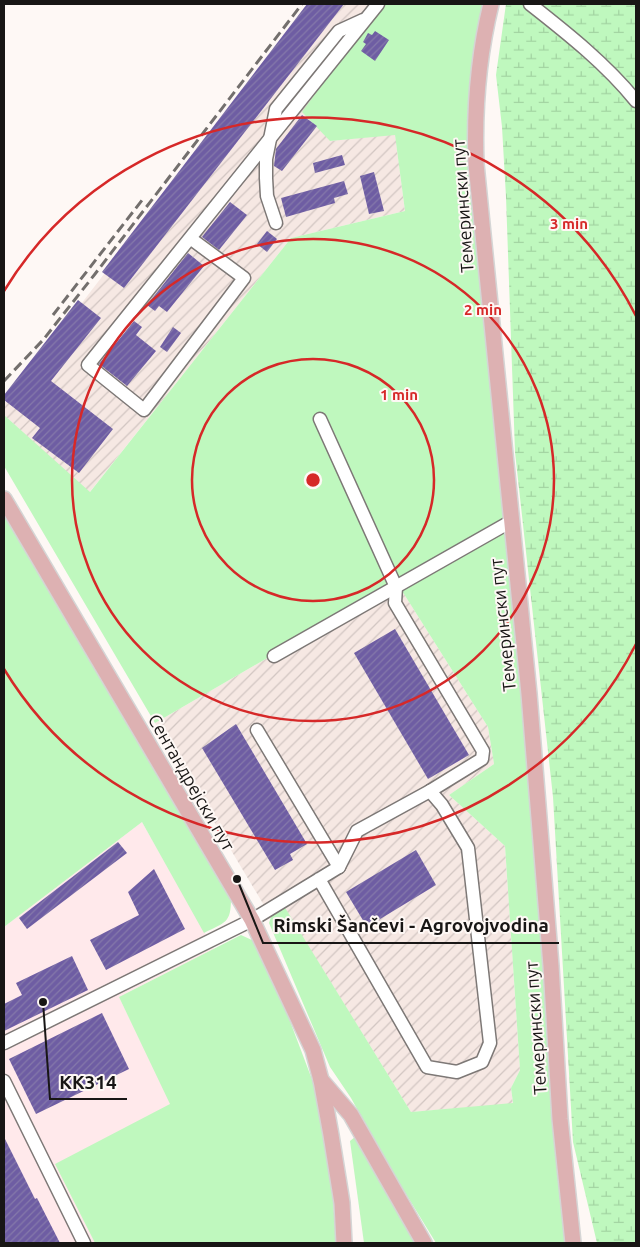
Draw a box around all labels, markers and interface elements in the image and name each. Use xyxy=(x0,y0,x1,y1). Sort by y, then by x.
street label: Темерински пут xyxy=(447,139,477,273)
text: 3 min xyxy=(550,215,588,232)
text: 2 min xyxy=(464,301,502,318)
text: 1 min xyxy=(380,386,418,403)
centre of rings xyxy=(304,471,322,489)
street label: Темерински пут xyxy=(485,557,519,693)
street label: Сентандрејски пут xyxy=(145,710,239,854)
callout: Rimski Šančevi - Agrovojvodina xyxy=(263,909,559,943)
text: Rimski Šančevi - Agrovojvodina xyxy=(273,914,549,936)
street label: Темерински пут xyxy=(520,961,550,1095)
callout: КК314 xyxy=(50,1065,127,1099)
text: КК314 xyxy=(59,1071,117,1093)

